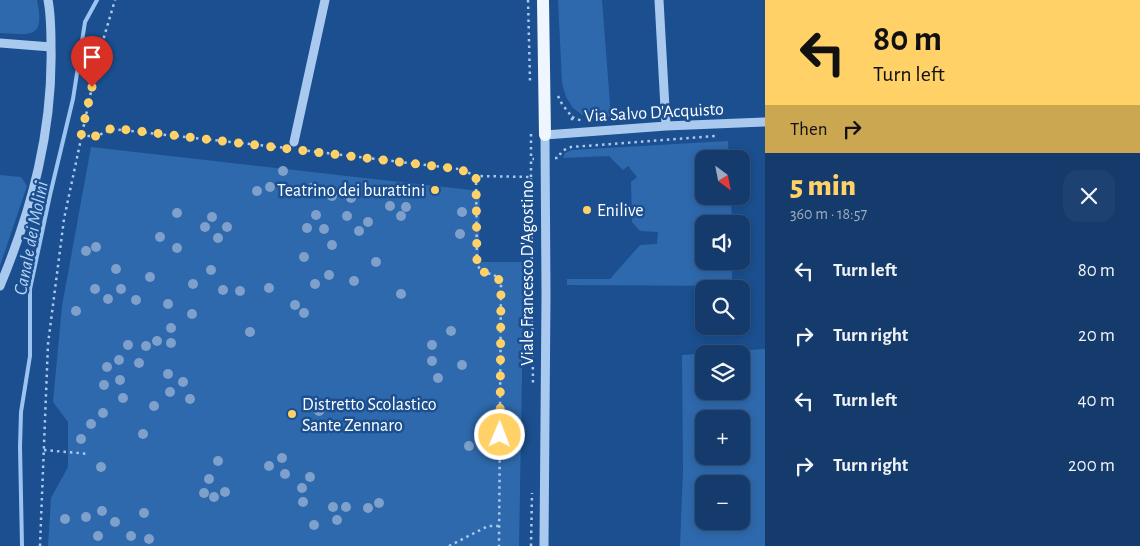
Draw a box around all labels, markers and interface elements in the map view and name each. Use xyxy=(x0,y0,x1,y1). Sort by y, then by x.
icon: left xyxy=(790,20,855,85)
text: 80 m xyxy=(873,22,942,57)
pin xyxy=(71,36,113,87)
icon: arrive xyxy=(78,43,106,71)
text: Turn left xyxy=(873,63,945,85)
street label: Via Salvo D'Acquisto xyxy=(584,100,725,126)
icon: right xyxy=(838,115,866,143)
text: Then xyxy=(790,120,828,139)
north arrow xyxy=(695,150,750,205)
map controls xyxy=(695,150,750,530)
button: close xyxy=(1063,170,1115,222)
text: 5 min xyxy=(790,171,856,201)
water label: Canale dei Molini xyxy=(11,180,52,297)
street label: Viale Francesco D'Agostino xyxy=(519,180,537,366)
place label: Teatrino dei burattini xyxy=(277,182,425,200)
marker: Teatrino dei burattini xyxy=(429,184,441,196)
place label: Enilive xyxy=(597,202,644,220)
marker: Enilive xyxy=(581,204,593,216)
text: 360 m · 18:57 xyxy=(790,206,867,222)
button: sound xyxy=(695,215,750,270)
icon: left xyxy=(790,257,818,285)
text: Turn left xyxy=(833,261,897,280)
text: 80 m xyxy=(1078,261,1115,280)
button: search xyxy=(695,280,750,335)
icon: right xyxy=(790,322,818,350)
text: Turn right xyxy=(833,326,908,345)
text: 20 m xyxy=(1078,326,1115,345)
button: layers xyxy=(695,345,750,400)
icon: left xyxy=(790,387,818,415)
text: Turn left xyxy=(833,391,897,410)
text: 40 m xyxy=(1077,391,1115,410)
place label: Distretto Scolastico Sante Zennaro xyxy=(302,396,437,435)
marker: Distretto Scolastico Sante Zennaro xyxy=(286,408,298,420)
position arrow xyxy=(473,408,525,460)
button: + xyxy=(695,410,750,465)
icon: right xyxy=(790,452,818,480)
text: Turn right xyxy=(833,456,908,475)
text: 200 m xyxy=(1068,456,1115,475)
button: − xyxy=(695,475,750,530)

